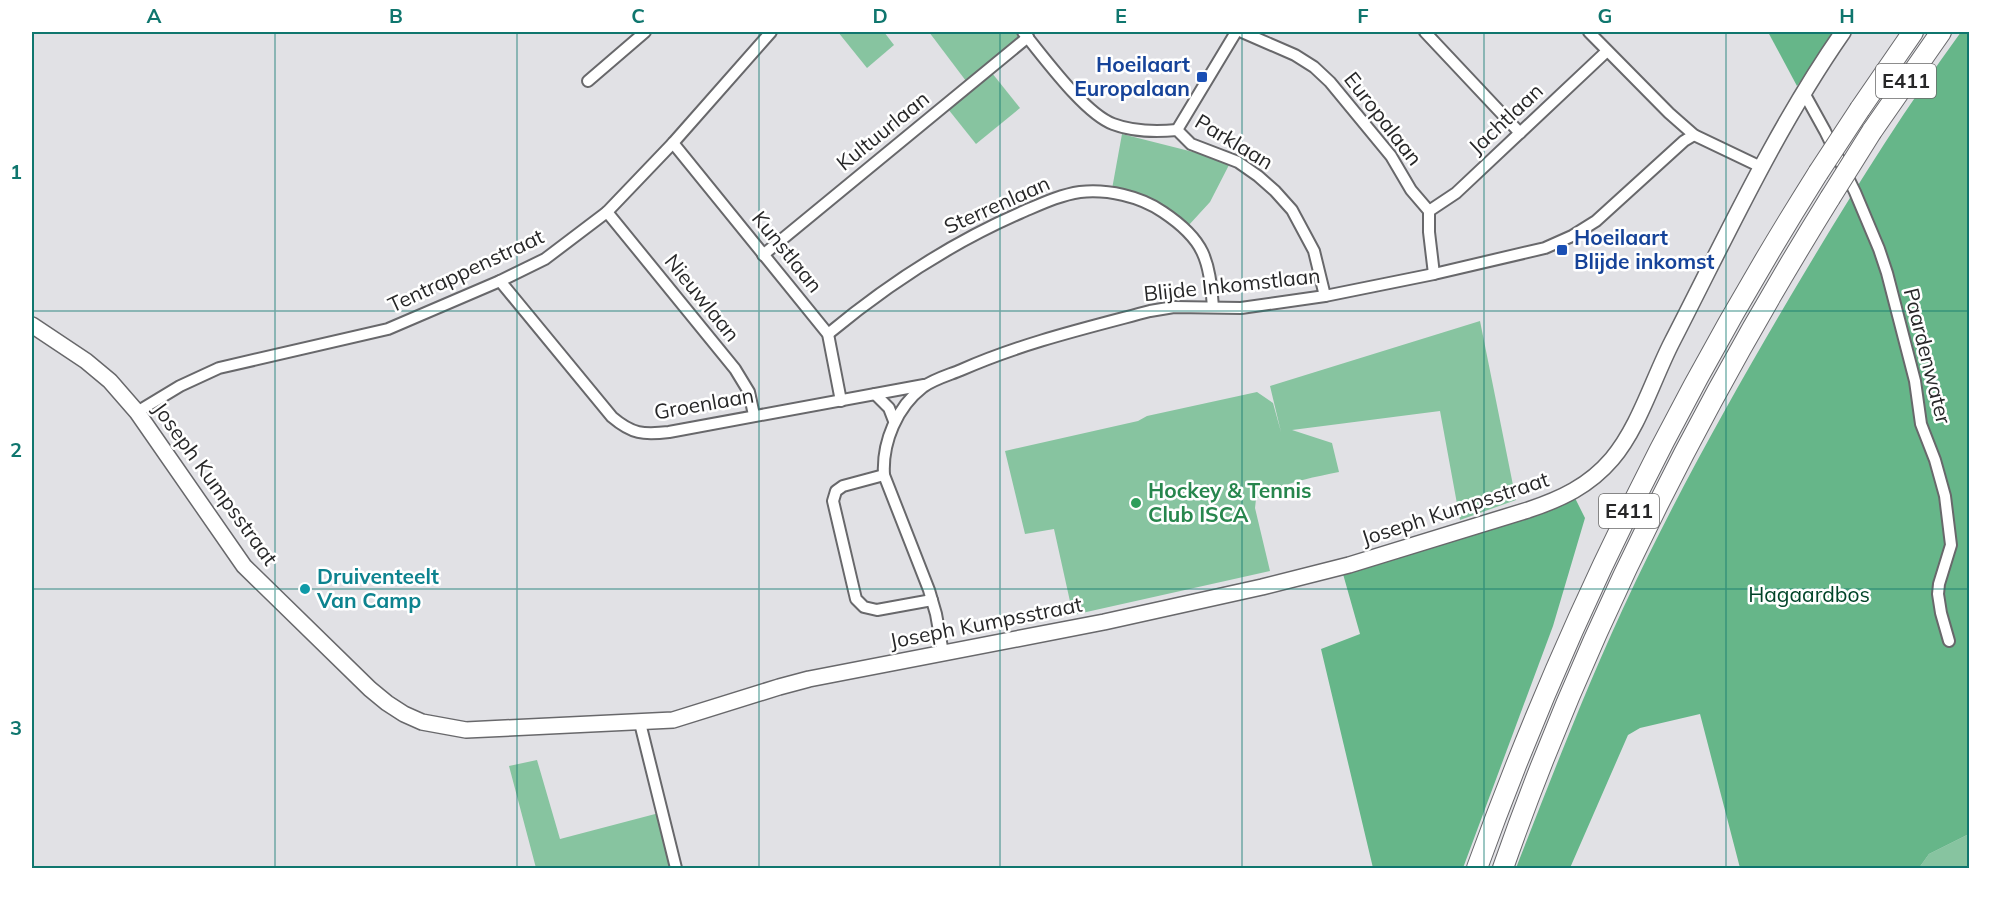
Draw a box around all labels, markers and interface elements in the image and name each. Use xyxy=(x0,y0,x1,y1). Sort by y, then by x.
text: A xyxy=(147,3,162,28)
text: B xyxy=(389,3,403,28)
text: C xyxy=(631,3,645,28)
text: D xyxy=(872,3,888,28)
text: E xyxy=(1115,3,1127,28)
text: F xyxy=(1357,3,1369,28)
text: G xyxy=(1598,3,1612,28)
text: H xyxy=(1839,3,1855,28)
place label: Hoeilaart Europalaan xyxy=(1074,51,1190,101)
road number: E411 xyxy=(1876,64,1936,98)
street label: Europalaan xyxy=(1339,66,1428,170)
marker: Hoeilaart Europalaan xyxy=(1195,70,1209,84)
street label: Jachtlaan xyxy=(1463,77,1548,159)
street label: Kultuurlaan xyxy=(831,85,934,176)
street label: Parklaan xyxy=(1191,108,1278,175)
text: 1 xyxy=(10,159,22,184)
street label: Sterrenlaan xyxy=(940,169,1054,239)
street label: Kunstlaan xyxy=(747,205,829,298)
street label: Tentrappenstraat xyxy=(384,223,548,318)
place label: Hoeilaart Blijde inkomst xyxy=(1574,224,1714,274)
marker: Hoeilaart Blijde inkomst xyxy=(1555,243,1569,257)
street label: Nieuwlaan xyxy=(660,248,746,346)
street label: Blijde Inkomstlaan xyxy=(1142,262,1322,306)
street label: Paardenwater xyxy=(1899,285,1957,427)
street label: Groenlaan xyxy=(652,381,756,425)
street label: Joseph Kumpsstraat xyxy=(148,397,284,570)
text: 2 xyxy=(10,437,22,462)
street label: Joseph Kumpsstraat xyxy=(1358,465,1552,551)
place label: Hockey & Tennis Club ISCA xyxy=(1148,477,1312,527)
road number: E411 xyxy=(1599,494,1659,528)
marker: Hockey & Tennis Club ISCA xyxy=(1129,496,1143,510)
place label: Druiventeelt Van Camp xyxy=(316,563,439,613)
park label: Hagaardbos xyxy=(1748,581,1870,607)
marker: Druiventeelt Van Camp xyxy=(298,582,312,596)
street label: Joseph Kumpsstraat xyxy=(887,591,1084,653)
text: 3 xyxy=(10,715,22,740)

